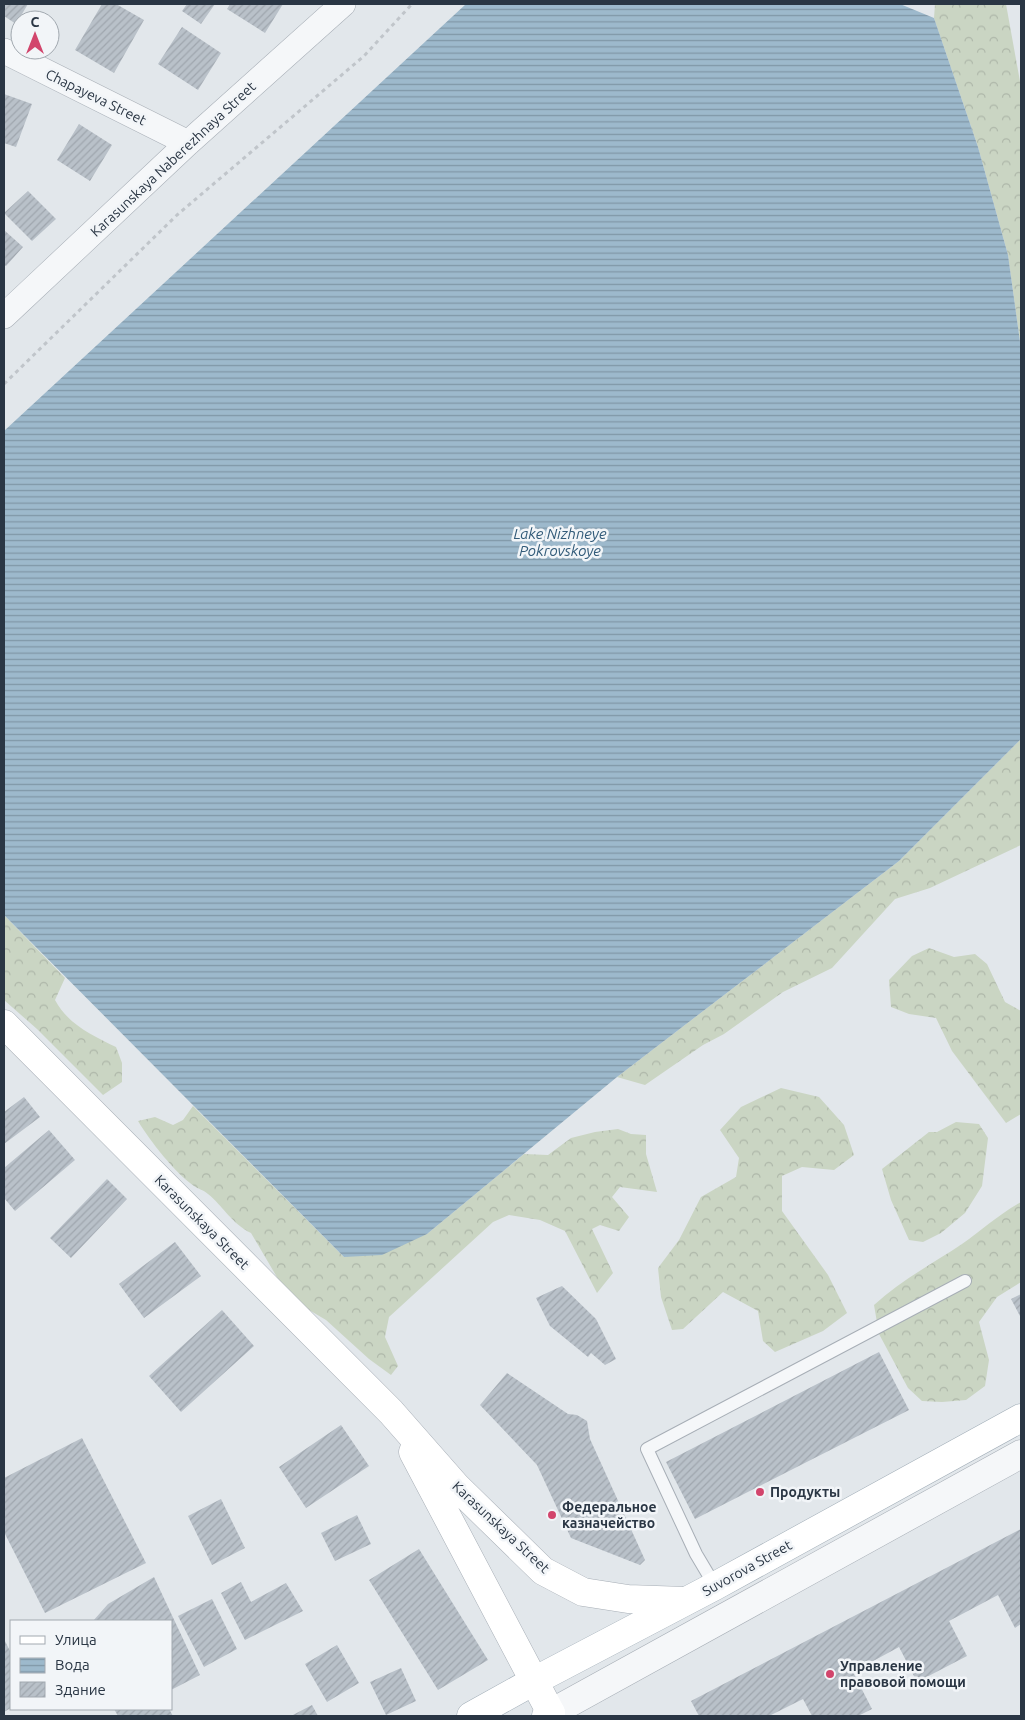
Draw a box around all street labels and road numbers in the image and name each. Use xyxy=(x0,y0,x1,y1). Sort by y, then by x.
street label: Chapayeva Street xyxy=(43,66,149,128)
street label: Karasunskaya Naberezhnaya Street xyxy=(87,78,259,240)
street label: Karasunskaya Street xyxy=(152,1172,253,1273)
street label: Karasunskaya Street xyxy=(449,1478,553,1576)
street label: Suvorova Street xyxy=(699,1537,795,1599)

